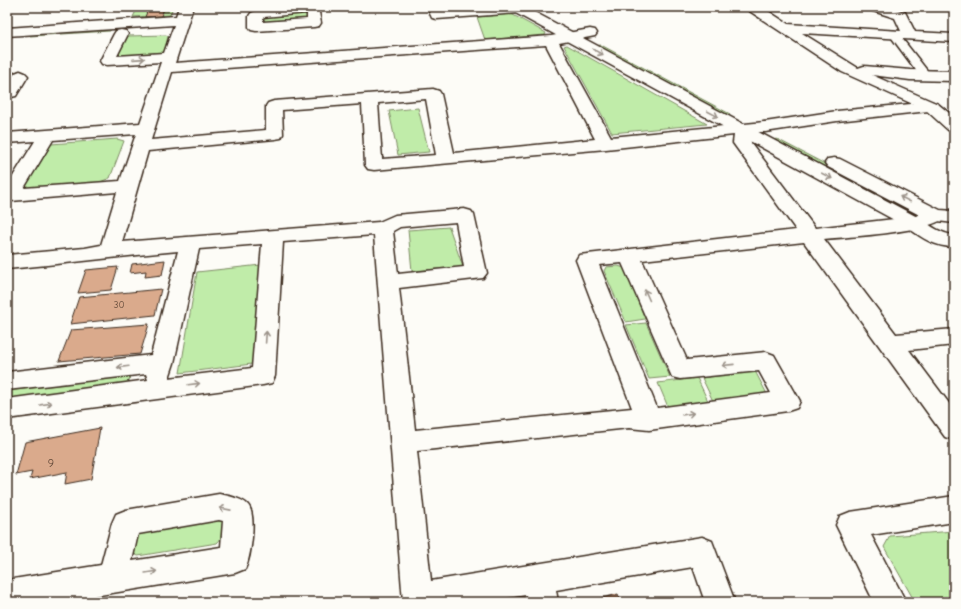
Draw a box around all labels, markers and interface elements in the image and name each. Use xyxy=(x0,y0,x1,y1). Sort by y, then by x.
one-way arrow xyxy=(592,49,604,56)
one-way arrow xyxy=(132,56,145,63)
one-way arrow xyxy=(706,111,718,118)
one-way arrow xyxy=(821,172,833,180)
one-way arrow xyxy=(899,195,911,203)
one-way arrow xyxy=(643,289,650,301)
house number: 30 xyxy=(113,299,125,311)
one-way arrow xyxy=(263,331,270,344)
one-way arrow xyxy=(722,361,735,368)
one-way arrow xyxy=(117,363,130,371)
one-way arrow xyxy=(187,380,200,388)
one-way arrow xyxy=(39,400,52,408)
one-way arrow xyxy=(681,410,694,418)
house number: 9 xyxy=(48,456,54,470)
one-way arrow xyxy=(219,504,232,512)
one-way arrow xyxy=(144,568,157,576)

